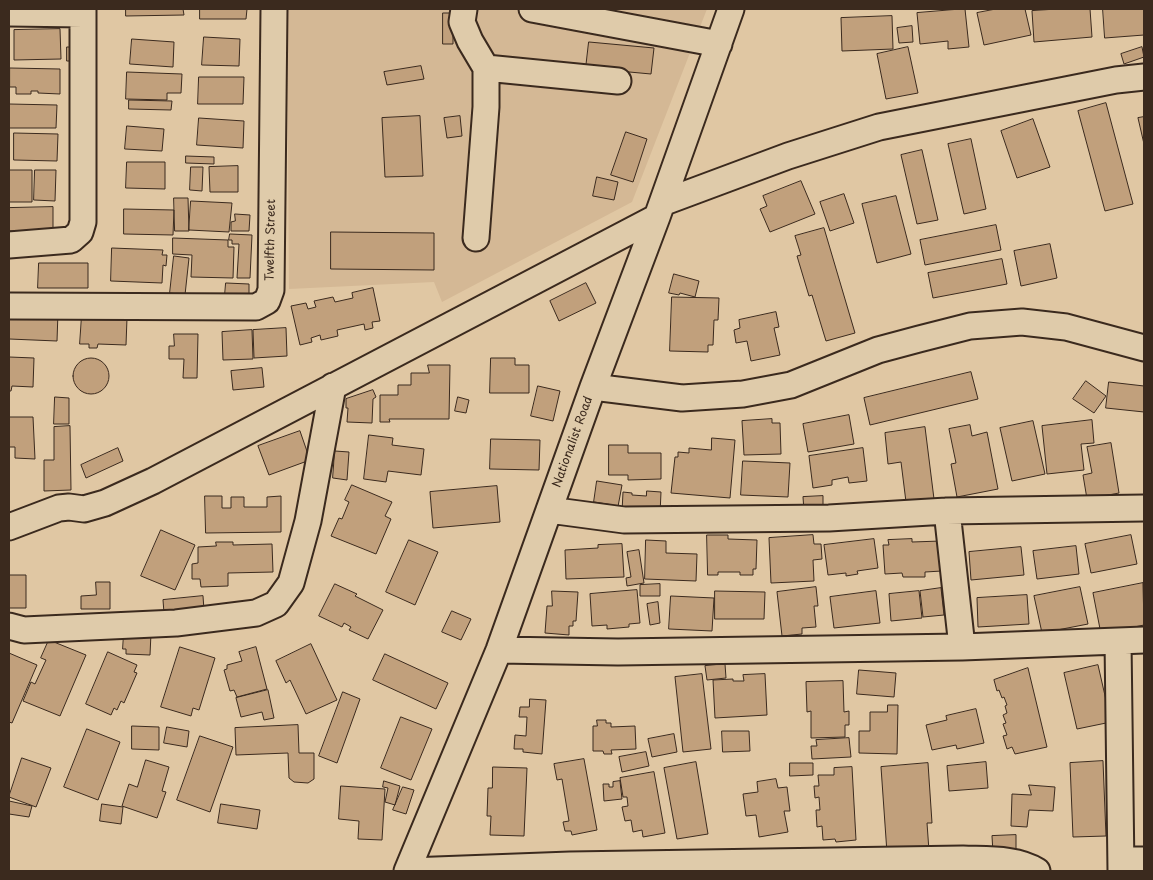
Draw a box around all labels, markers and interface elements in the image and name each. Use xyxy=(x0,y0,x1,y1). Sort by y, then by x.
street label: Twelfth Street xyxy=(263,199,279,281)
street label: Nationalist Road xyxy=(550,394,596,490)

